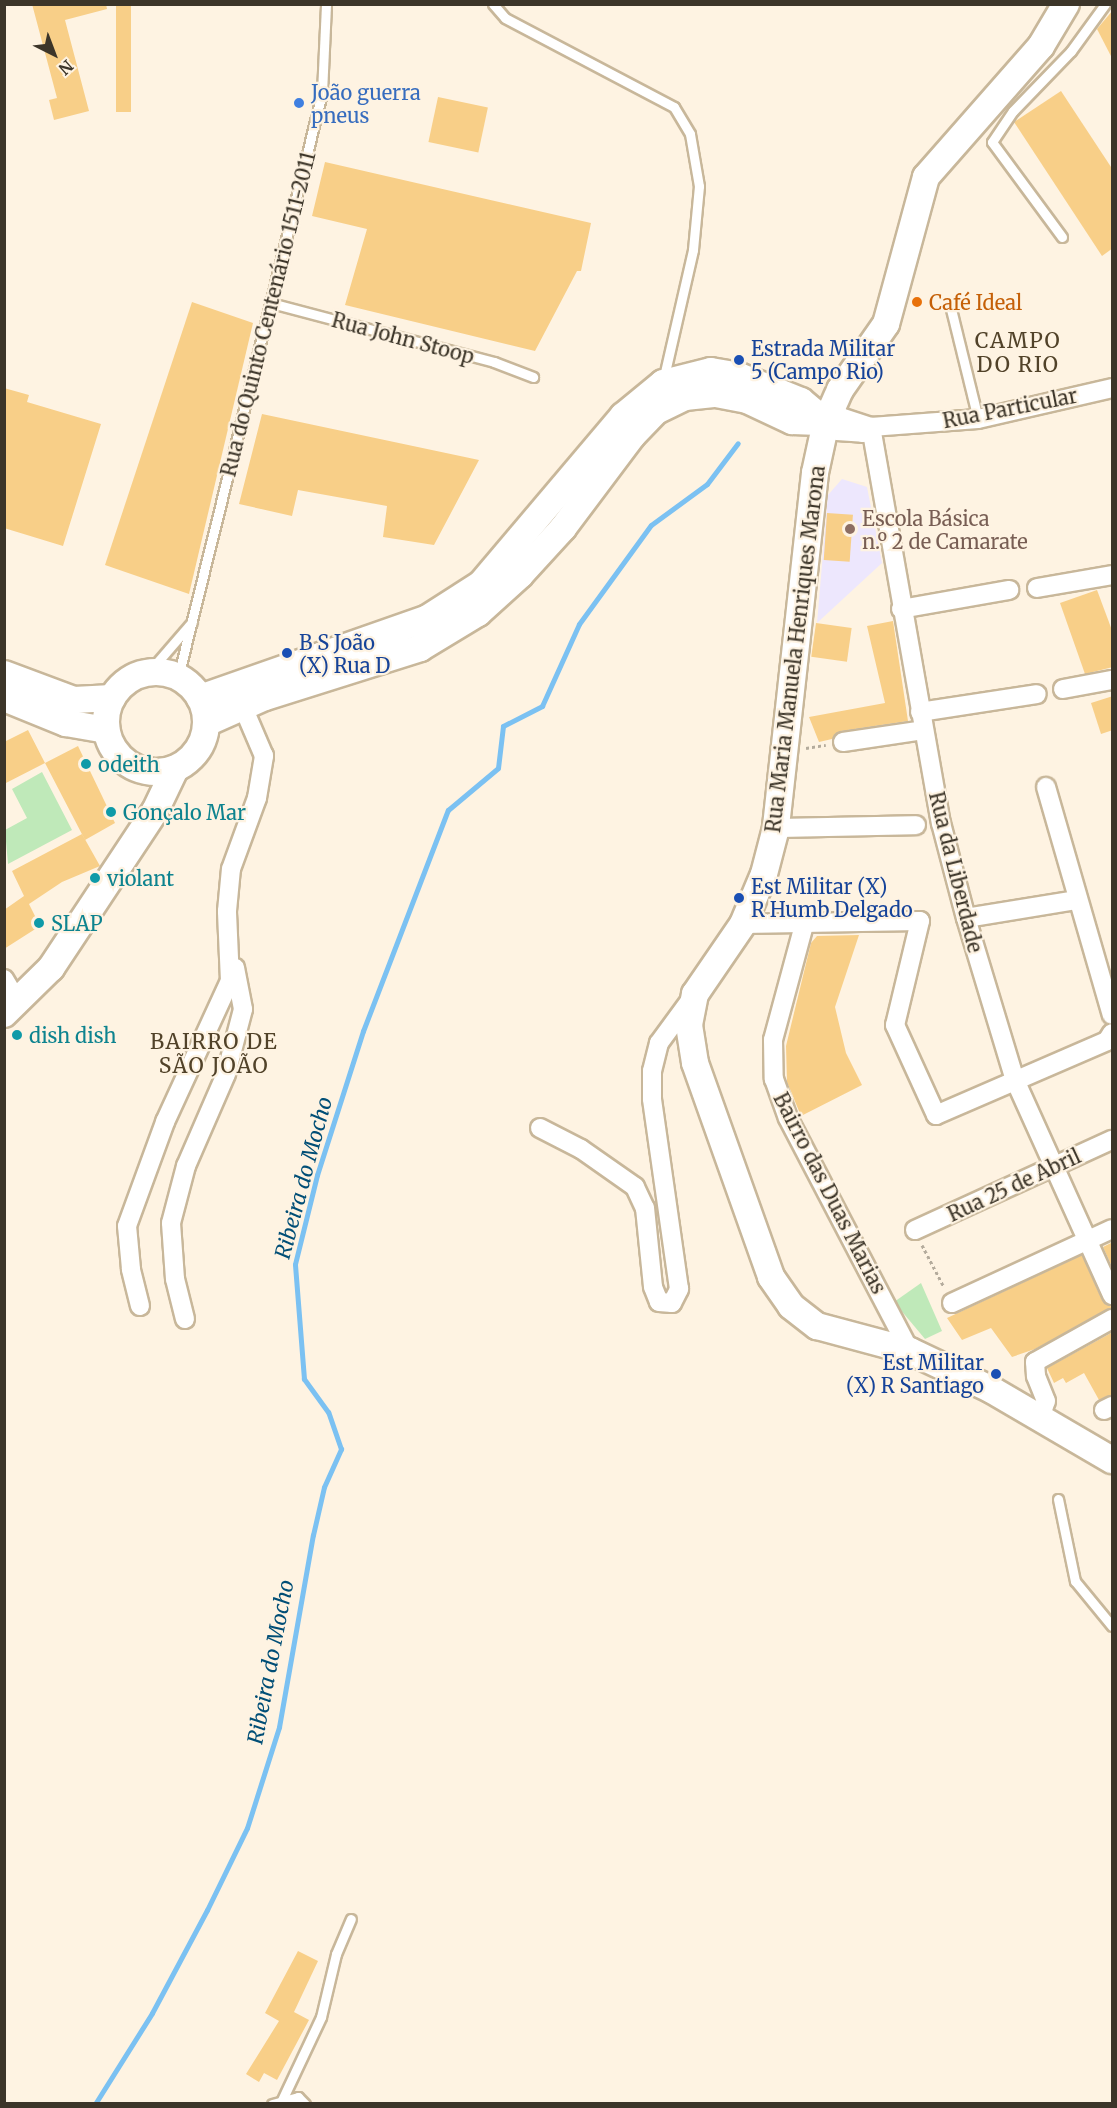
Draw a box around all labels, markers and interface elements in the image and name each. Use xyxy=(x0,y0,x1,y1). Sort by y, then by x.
north arrow xyxy=(24,24,84,84)
text: N xyxy=(55,56,77,79)
place label: João guerra pneus xyxy=(311,80,421,127)
marker: João guerra pneus xyxy=(292,96,306,110)
street label: Rua do Quinto Centenário 1511-2011 xyxy=(216,149,320,479)
place label: Café Ideal xyxy=(929,290,1022,314)
marker: Café Ideal xyxy=(910,295,924,309)
street label: Rua John Stoop xyxy=(329,307,477,369)
district label: CAMPO DO RIO xyxy=(975,328,1061,378)
place label: Estrada Militar 5 (Campo Rio) xyxy=(751,336,895,383)
marker: Estrada Militar 5 (Campo Rio) xyxy=(732,353,746,367)
street label: Rua Particular xyxy=(941,383,1079,433)
street label: Rua Maria Manuela Henriques Marona xyxy=(761,464,829,834)
place label: Escola Básica n.º 2 de Camarate xyxy=(862,506,1028,553)
marker: Escola Básica n.º 2 de Camarate xyxy=(843,522,857,536)
place label: B S João (X) Rua D xyxy=(299,630,390,677)
marker: B S João (X) Rua D xyxy=(280,646,294,660)
place label: odeith xyxy=(98,752,160,776)
marker: odeith xyxy=(79,757,93,771)
street label: Rua da Liberdade xyxy=(924,789,988,955)
place label: Gonçalo Mar xyxy=(123,800,246,824)
marker: Gonçalo Mar xyxy=(104,805,118,819)
place label: violant xyxy=(107,866,174,890)
marker: violant xyxy=(88,871,102,885)
place label: Est Militar (X) R Humb Delgado xyxy=(751,874,913,921)
marker: Est Militar (X) R Humb Delgado xyxy=(732,891,746,905)
place label: SLAP xyxy=(51,911,102,935)
marker: SLAP xyxy=(32,916,46,930)
place label: dish dish xyxy=(29,1023,116,1047)
marker: dish dish xyxy=(10,1028,24,1042)
district label: BAIRRO DE SÃO JOÃO xyxy=(150,1029,278,1079)
street label: Bairro das Duas Marias xyxy=(769,1088,891,1298)
water label: Ribeira do Mocho xyxy=(270,1094,338,1262)
street label: Rua 25 de Abril xyxy=(944,1144,1084,1226)
place label: Est Militar (X) R Santiago xyxy=(846,1350,984,1397)
marker: Est Militar (X) R Santiago xyxy=(989,1367,1003,1381)
water label: Ribeira do Mocho xyxy=(243,1578,299,1746)

